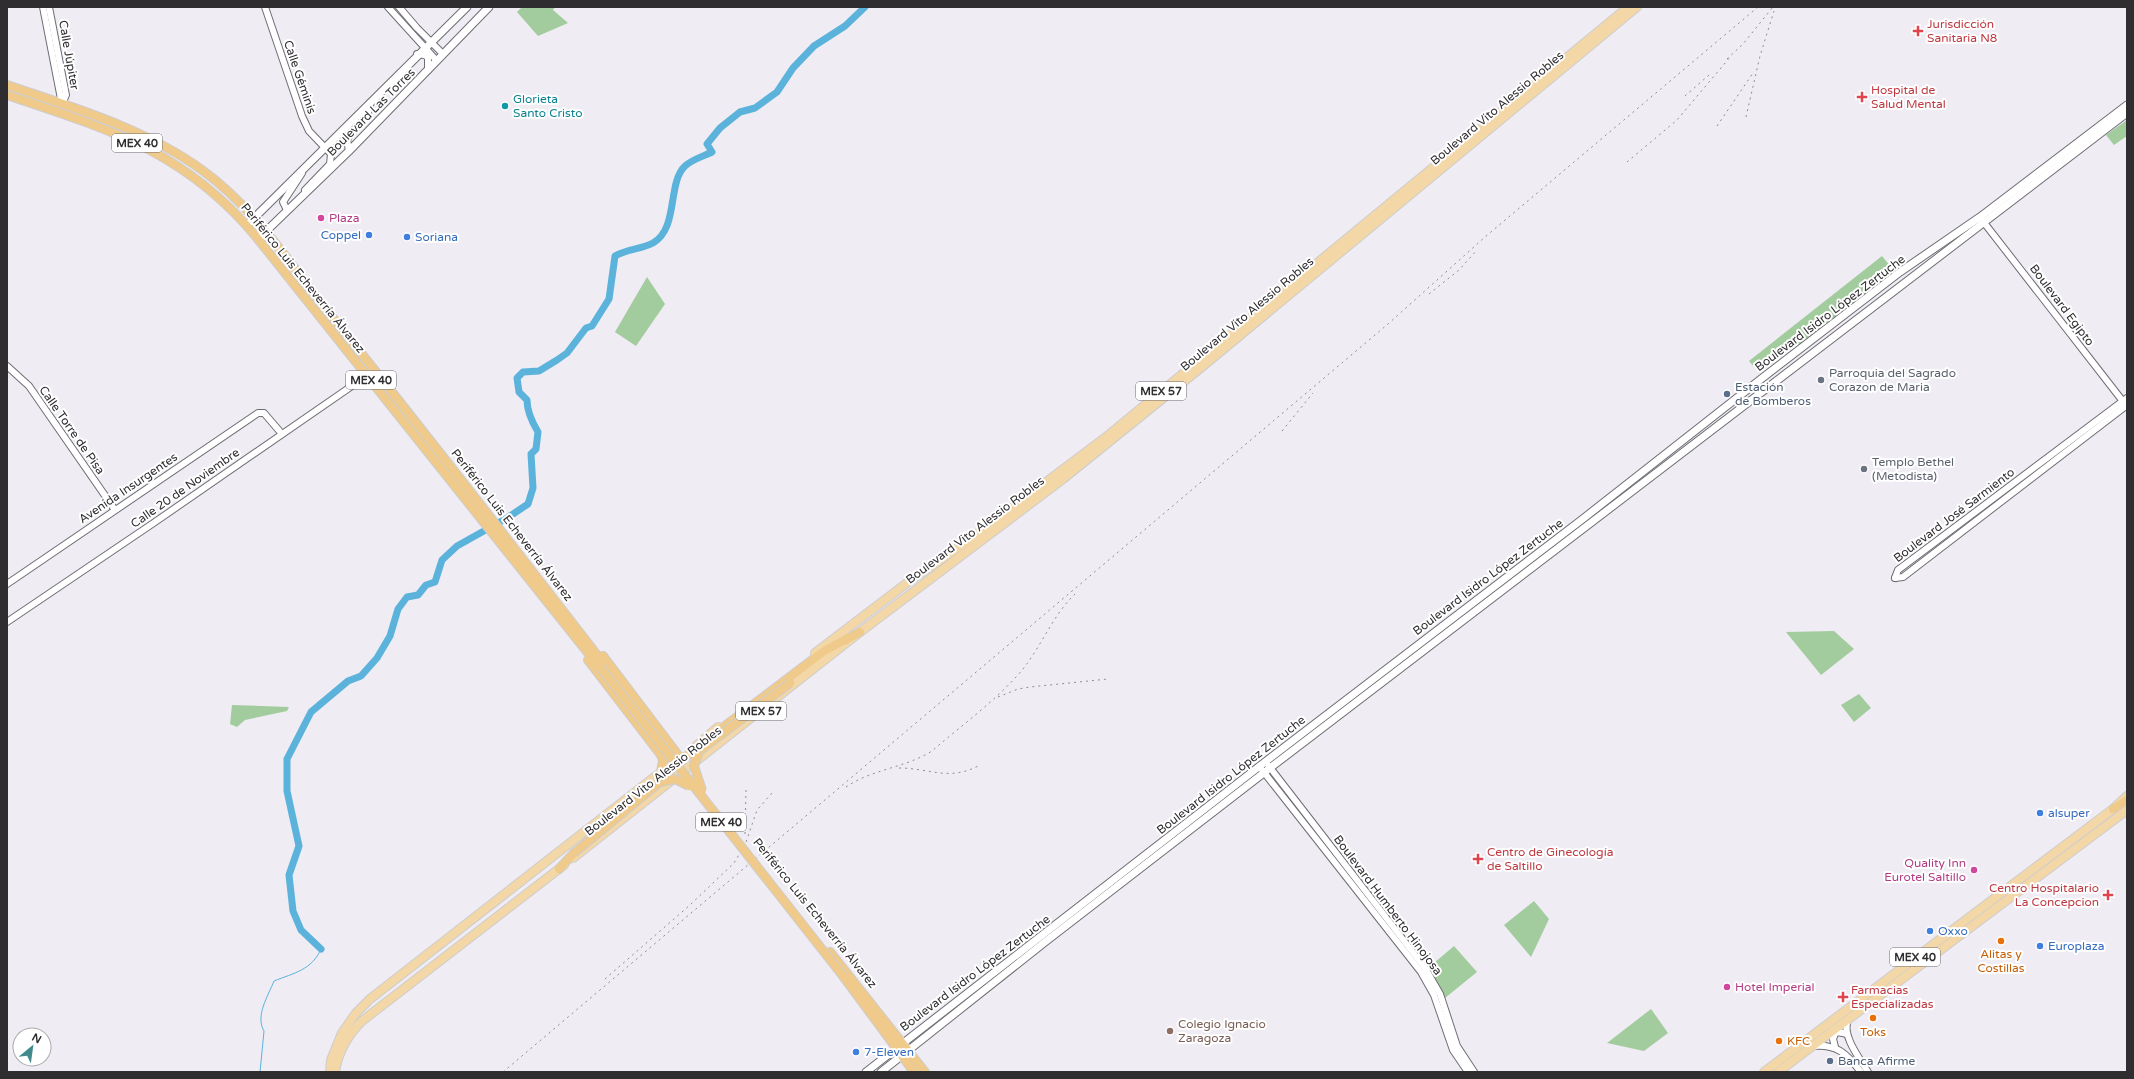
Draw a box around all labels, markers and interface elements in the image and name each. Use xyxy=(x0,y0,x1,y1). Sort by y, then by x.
place label: Jurisdicción Sanitaria N8 xyxy=(1927,17,1997,45)
street label: Calle Júpiter xyxy=(56,19,82,91)
marker: Jurisdicción Sanitaria N8 xyxy=(1912,25,1924,37)
street label: Calle Géminis xyxy=(281,38,319,116)
street label: Boulevard Vito Alessio Robles xyxy=(1428,48,1567,168)
street label: Boulevard Las Torres xyxy=(324,65,418,159)
place label: Hospital de Salud Mental xyxy=(1871,83,1946,111)
marker: Hospital de Salud Mental xyxy=(1856,91,1868,103)
place label: Glorieta Santo Cristo xyxy=(513,92,583,120)
marker: Glorieta Santo Cristo xyxy=(500,101,510,111)
road number: MEX 40 xyxy=(112,134,162,152)
street label: Periférico Luis Echeverría Álvarez xyxy=(238,200,368,356)
place label: Plaza xyxy=(329,211,359,225)
marker: Plaza xyxy=(316,213,326,223)
place label: Coppel xyxy=(321,228,361,242)
marker: Coppel xyxy=(364,230,374,240)
place label: Soriana xyxy=(415,230,458,244)
marker: Soriana xyxy=(402,232,412,242)
street label: Boulevard Isidro López Zertuche xyxy=(1752,252,1908,374)
street label: Boulevard Vito Alessio Robles xyxy=(1178,254,1317,374)
street label: Boulevard Egipto xyxy=(2027,262,2097,348)
place label: Parroquia del Sagrado Corazon de Maria xyxy=(1829,366,1956,394)
road number: MEX 40 xyxy=(346,371,396,389)
marker: Parroquia del Sagrado Corazon de Maria xyxy=(1816,375,1826,385)
place label: Estación de Bomberos xyxy=(1735,380,1811,408)
road number: MEX 57 xyxy=(1136,382,1186,400)
street label: Calle Torre de Pisa xyxy=(36,383,108,477)
marker: Estación de Bomberos xyxy=(1722,389,1732,399)
street label: Calle 20 de Noviembre xyxy=(128,445,242,531)
street label: Periférico Luis Echeverría Álvarez xyxy=(448,446,576,604)
street label: Avenida Insurgentes xyxy=(76,450,180,526)
place label: Templo Bethel (Metodista) xyxy=(1872,455,1954,483)
marker: Templo Bethel (Metodista) xyxy=(1859,464,1869,474)
street label: Boulevard José Sarmiento xyxy=(1891,465,2017,565)
street label: Boulevard Vito Alessio Robles xyxy=(903,473,1047,587)
street label: Boulevard Isidro López Zertuche xyxy=(1410,516,1566,638)
road number: MEX 57 xyxy=(736,702,786,720)
street label: Boulevard Isidro López Zertuche xyxy=(1154,713,1308,837)
street label: Boulevard Vito Alessio Robles xyxy=(582,723,724,839)
place label: alsuper xyxy=(2048,806,2090,820)
marker: alsuper xyxy=(2035,808,2045,818)
road number: MEX 40 xyxy=(696,813,746,831)
street label: Boulevard Humberto Hinojosa xyxy=(1331,832,1445,978)
street label: Periférico Luis Echeverría Álvarez xyxy=(750,835,880,991)
place label: Centro de Ginecología de Saltillo xyxy=(1487,845,1613,873)
marker: Centro de Ginecología de Saltillo xyxy=(1472,853,1484,865)
place label: Quality Inn Eurotel Saltillo xyxy=(1884,856,1966,884)
marker: Quality Inn Eurotel Saltillo xyxy=(1969,865,1979,875)
place label: Centro Hospitalario La Concepcion xyxy=(1989,881,2099,909)
marker: Centro Hospitalario La Concepcion xyxy=(2102,889,2114,901)
street label: Boulevard Isidro López Zertuche xyxy=(897,912,1053,1034)
place label: Oxxo xyxy=(1938,924,1968,938)
marker: Oxxo xyxy=(1925,926,1935,936)
marker: Alitas y Costillas xyxy=(1996,936,2006,946)
place label: Europlaza xyxy=(2048,939,2105,953)
marker: Europlaza xyxy=(2035,941,2045,951)
place label: Alitas y Costillas xyxy=(1977,947,2025,975)
road number: MEX 40 xyxy=(1890,948,1940,966)
place label: Hotel Imperial xyxy=(1735,980,1815,994)
marker: Hotel Imperial xyxy=(1722,982,1732,992)
place label: Farmacias Especializadas xyxy=(1851,983,1934,1011)
marker: Farmacias Especializadas xyxy=(1838,992,1848,1002)
marker: Toks xyxy=(1868,1013,1878,1023)
place label: Colegio Ignacio Zaragoza xyxy=(1178,1017,1266,1045)
place label: Toks xyxy=(1860,1025,1886,1039)
marker: Colegio Ignacio Zaragoza xyxy=(1165,1026,1175,1036)
north arrow xyxy=(12,1027,52,1067)
text: N xyxy=(30,1031,44,1047)
place label: KFC xyxy=(1787,1034,1810,1048)
marker: KFC xyxy=(1774,1036,1784,1046)
place label: 7-Eleven xyxy=(864,1045,914,1059)
marker: 7-Eleven xyxy=(851,1047,861,1057)
place label: Banca Afirme xyxy=(1838,1054,1916,1068)
marker: Banca Afirme xyxy=(1825,1056,1835,1066)

